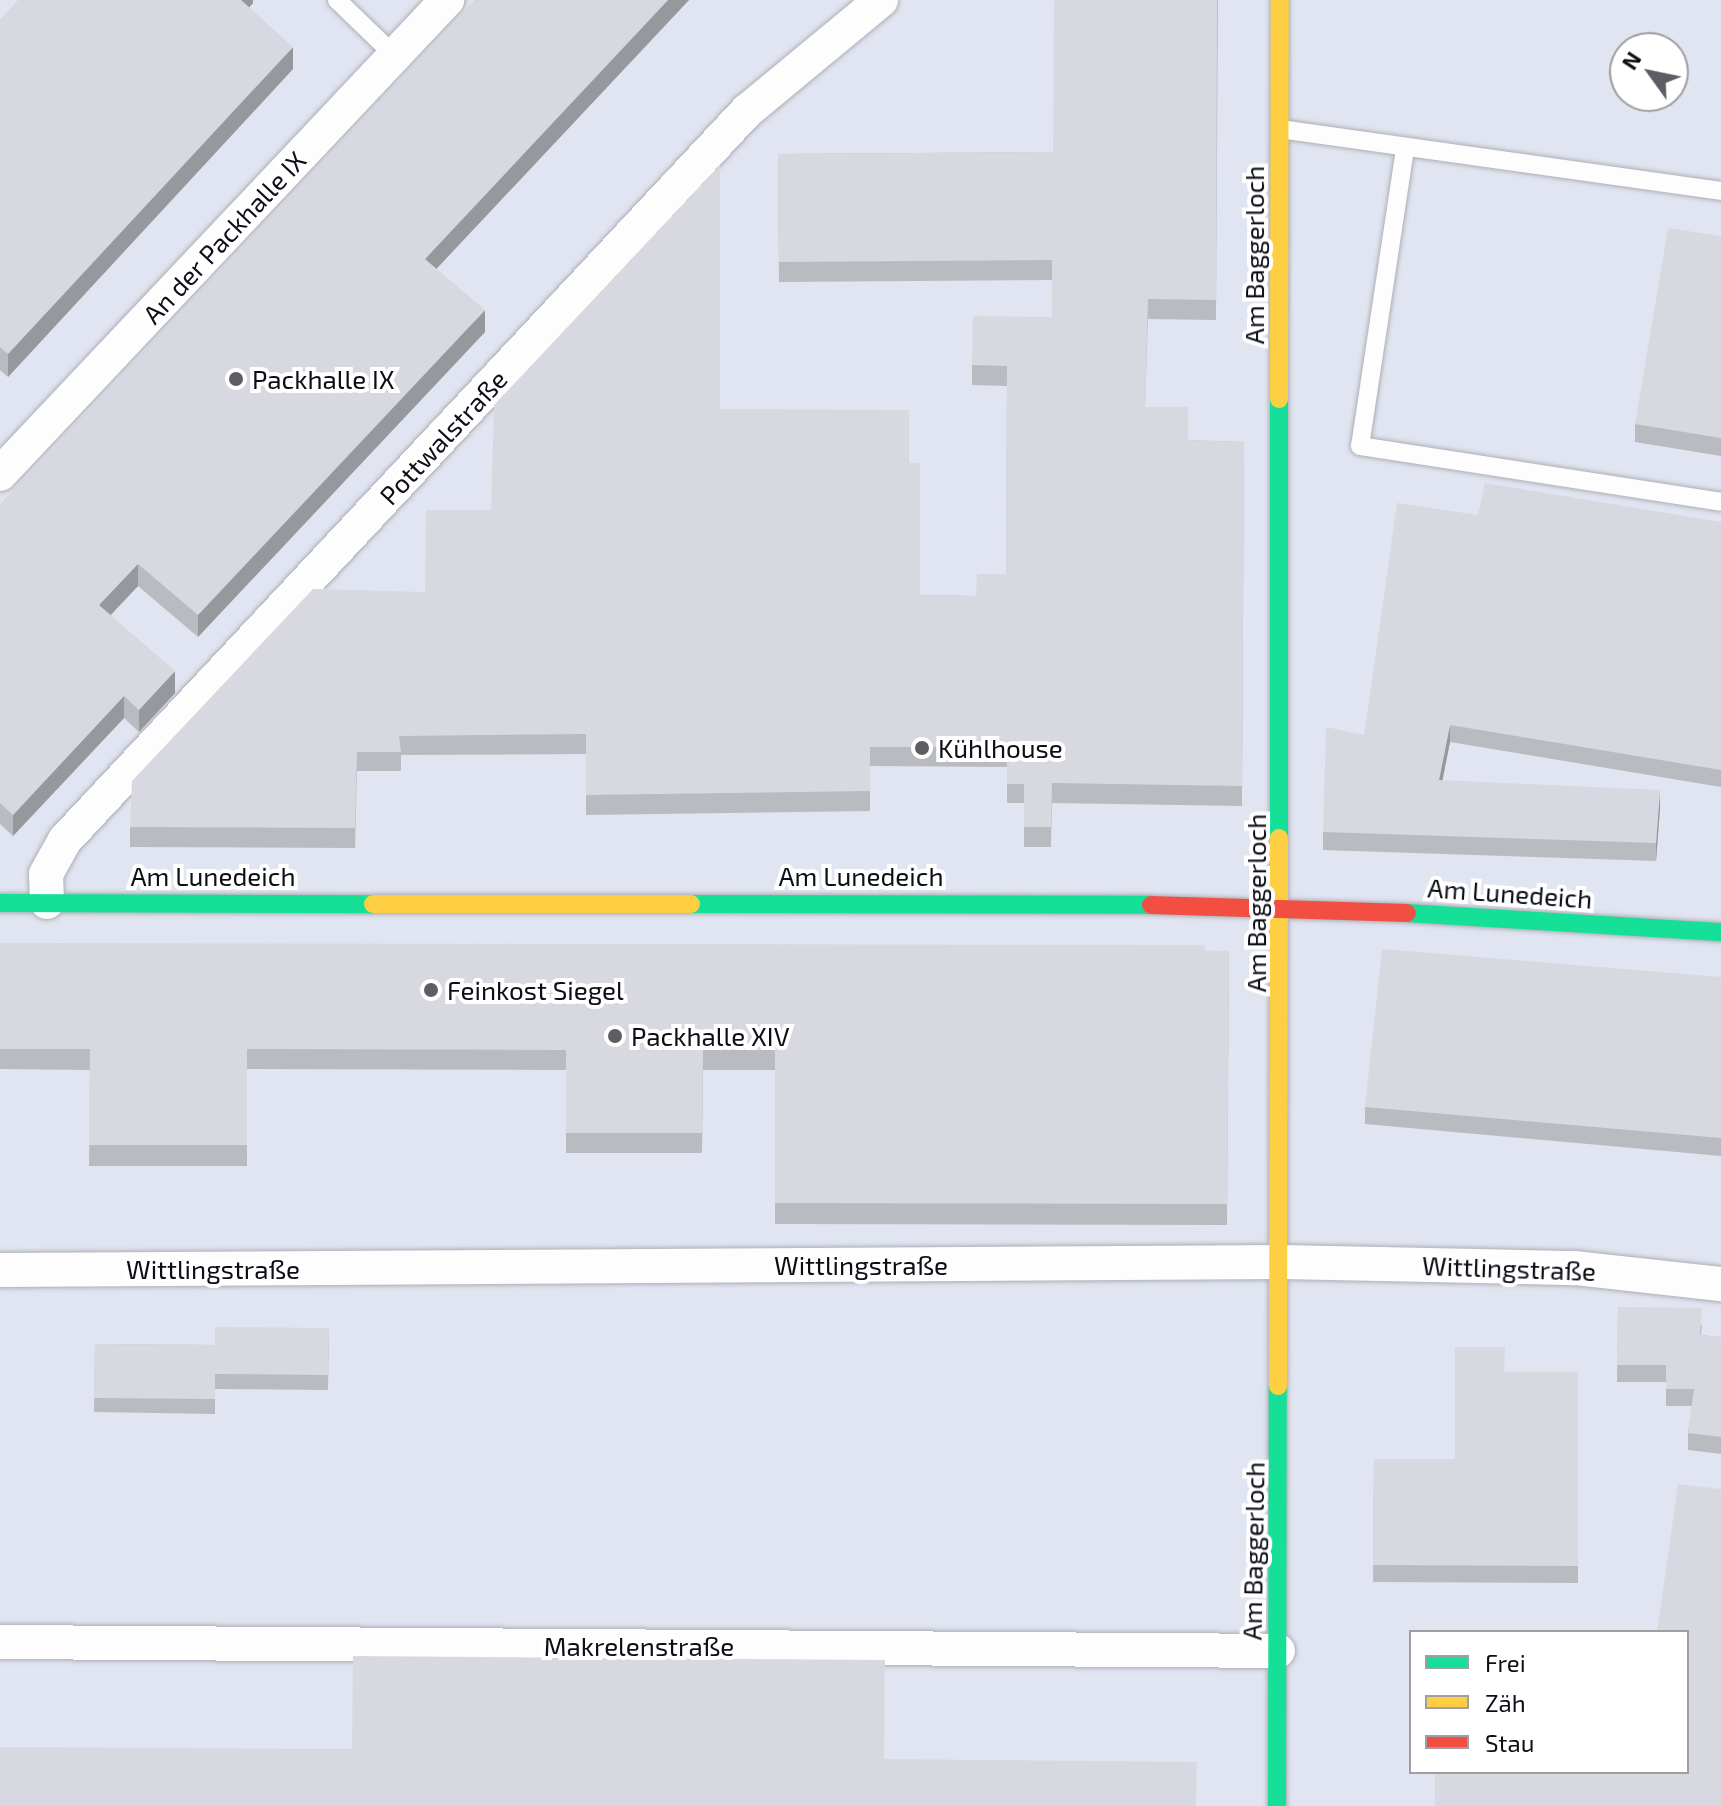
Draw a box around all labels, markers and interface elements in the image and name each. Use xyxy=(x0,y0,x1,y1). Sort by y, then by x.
north arrow xyxy=(1609,32,1689,112)
text: N xyxy=(1615,46,1646,74)
street label: An der Packhalle IX xyxy=(136,144,312,330)
street label: Am Baggerloch xyxy=(1238,166,1270,344)
place label: Packhalle IX xyxy=(252,363,395,395)
street label: Pottwalstraße xyxy=(373,363,513,511)
marker: Packhalle IX xyxy=(227,370,245,388)
place label: Kühlhouse xyxy=(938,732,1063,764)
marker: Kühlhouse xyxy=(913,739,931,757)
street label: Am Baggerloch xyxy=(1240,814,1272,992)
street label: Am Lunedeich xyxy=(130,860,296,892)
street label: Am Lunedeich xyxy=(778,860,944,892)
street label: Am Lunedeich xyxy=(1427,872,1593,914)
place label: Feinkost Siegel xyxy=(447,974,624,1006)
marker: Feinkost Siegel xyxy=(422,981,440,999)
place label: Packhalle XIV xyxy=(631,1020,790,1052)
marker: Packhalle XIV xyxy=(606,1027,624,1045)
street label: Wittlingstraße xyxy=(774,1249,948,1281)
street label: Wittlingstraße xyxy=(1421,1249,1597,1287)
street label: Wittlingstraße xyxy=(126,1253,300,1285)
street label: Am Baggerloch xyxy=(1236,1461,1270,1641)
street label: Makrelenstraße xyxy=(544,1630,734,1662)
legend xyxy=(1409,1630,1689,1774)
text: Frei xyxy=(1485,1648,1526,1677)
text: Zäh xyxy=(1485,1688,1526,1717)
text: Stau xyxy=(1485,1728,1534,1757)

